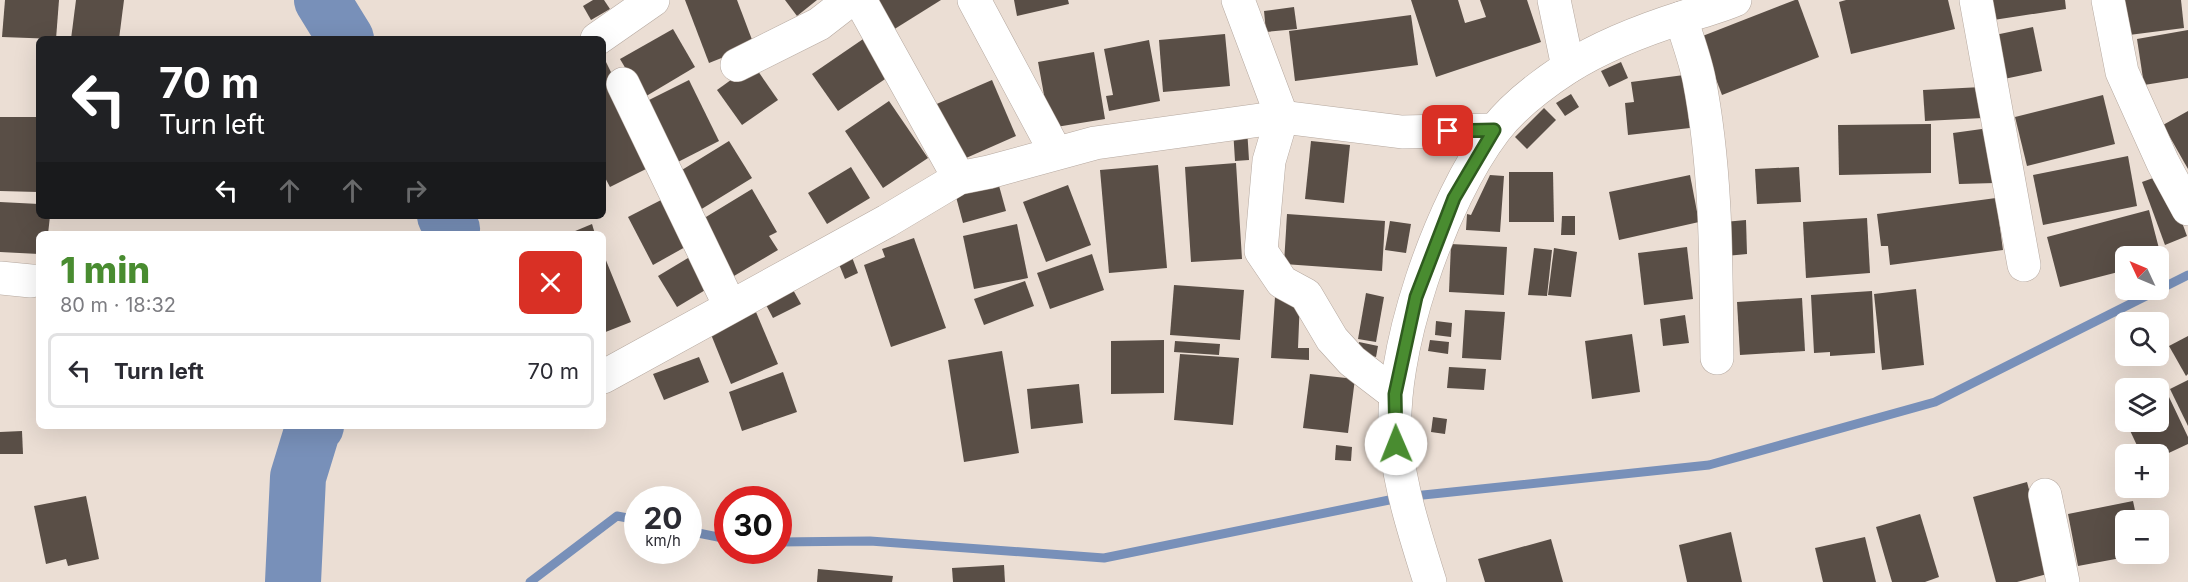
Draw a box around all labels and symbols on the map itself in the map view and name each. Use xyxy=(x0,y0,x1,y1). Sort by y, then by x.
pin xyxy=(1422,105,1473,156)
north arrow xyxy=(2115,246,2169,300)
position arrow xyxy=(1364,412,1428,476)
speed limit sign: 30 xyxy=(714,486,792,564)

